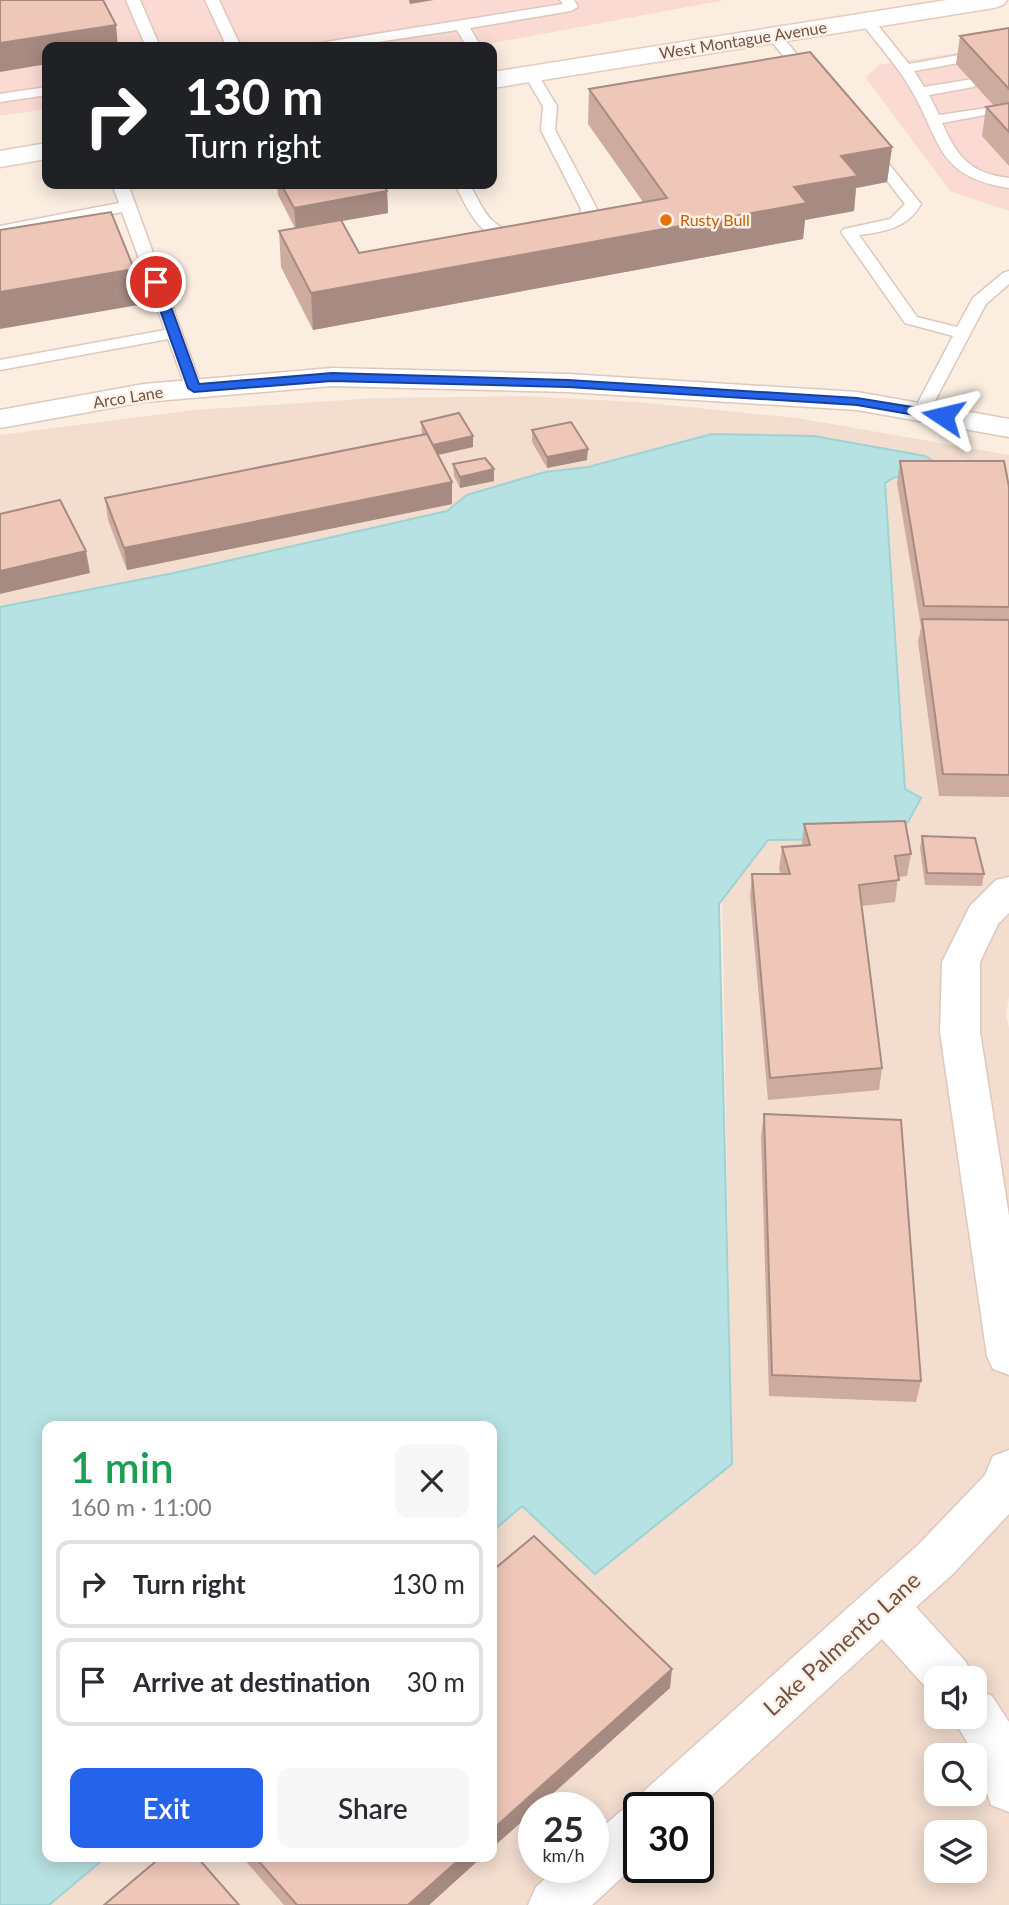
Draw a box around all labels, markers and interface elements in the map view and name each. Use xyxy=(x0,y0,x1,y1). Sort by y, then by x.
street label: West Montague Avenue xyxy=(658,17,828,62)
text: 130 m xyxy=(185,67,323,125)
icon: right xyxy=(70,70,161,161)
text: Turn right xyxy=(185,126,321,165)
place label: Rusty Bull xyxy=(680,210,750,229)
marker: Rusty Bull xyxy=(658,212,674,228)
pin xyxy=(126,252,186,312)
icon: arrive xyxy=(137,263,175,301)
position arrow xyxy=(906,379,980,453)
street label: Arco Lane xyxy=(92,382,164,411)
text: 1 min xyxy=(70,1442,174,1492)
button: close xyxy=(395,1444,469,1518)
text: 160 m · 11:00 xyxy=(70,1493,212,1521)
icon: right xyxy=(74,1565,112,1603)
street label: Lake Palmento Lane xyxy=(757,1565,926,1721)
text: Turn right xyxy=(133,1568,246,1600)
text: 130 m xyxy=(392,1568,465,1600)
icon: arrive xyxy=(74,1663,112,1701)
text: Arrive at destination xyxy=(133,1666,370,1698)
text: 30 m xyxy=(407,1666,465,1698)
map controls xyxy=(924,1666,987,1883)
button: sound xyxy=(924,1666,987,1729)
button: search xyxy=(924,1743,987,1806)
button: Exit xyxy=(70,1768,263,1848)
button: Share xyxy=(277,1768,469,1848)
speed limit sign: 30 xyxy=(623,1792,714,1883)
text: 25 xyxy=(543,1807,584,1849)
button: layers xyxy=(924,1820,987,1883)
text: km/h xyxy=(542,1844,585,1866)

